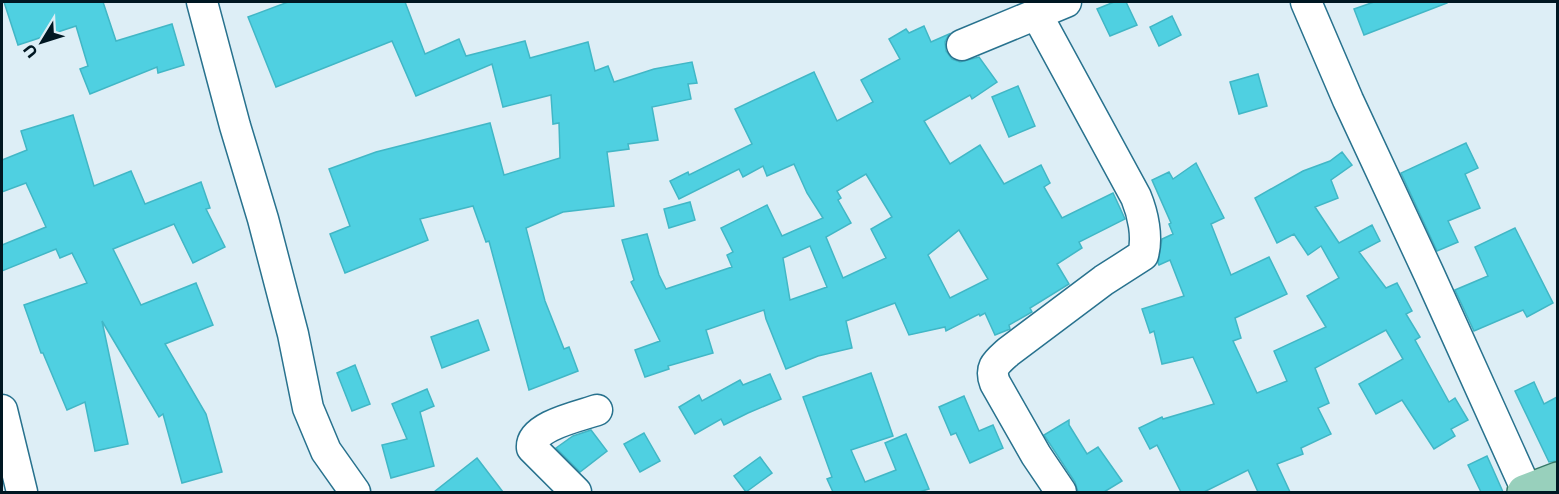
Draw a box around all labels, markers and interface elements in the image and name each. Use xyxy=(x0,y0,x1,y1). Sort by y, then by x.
north arrow xyxy=(12,12,72,72)
text: U xyxy=(19,40,42,62)

